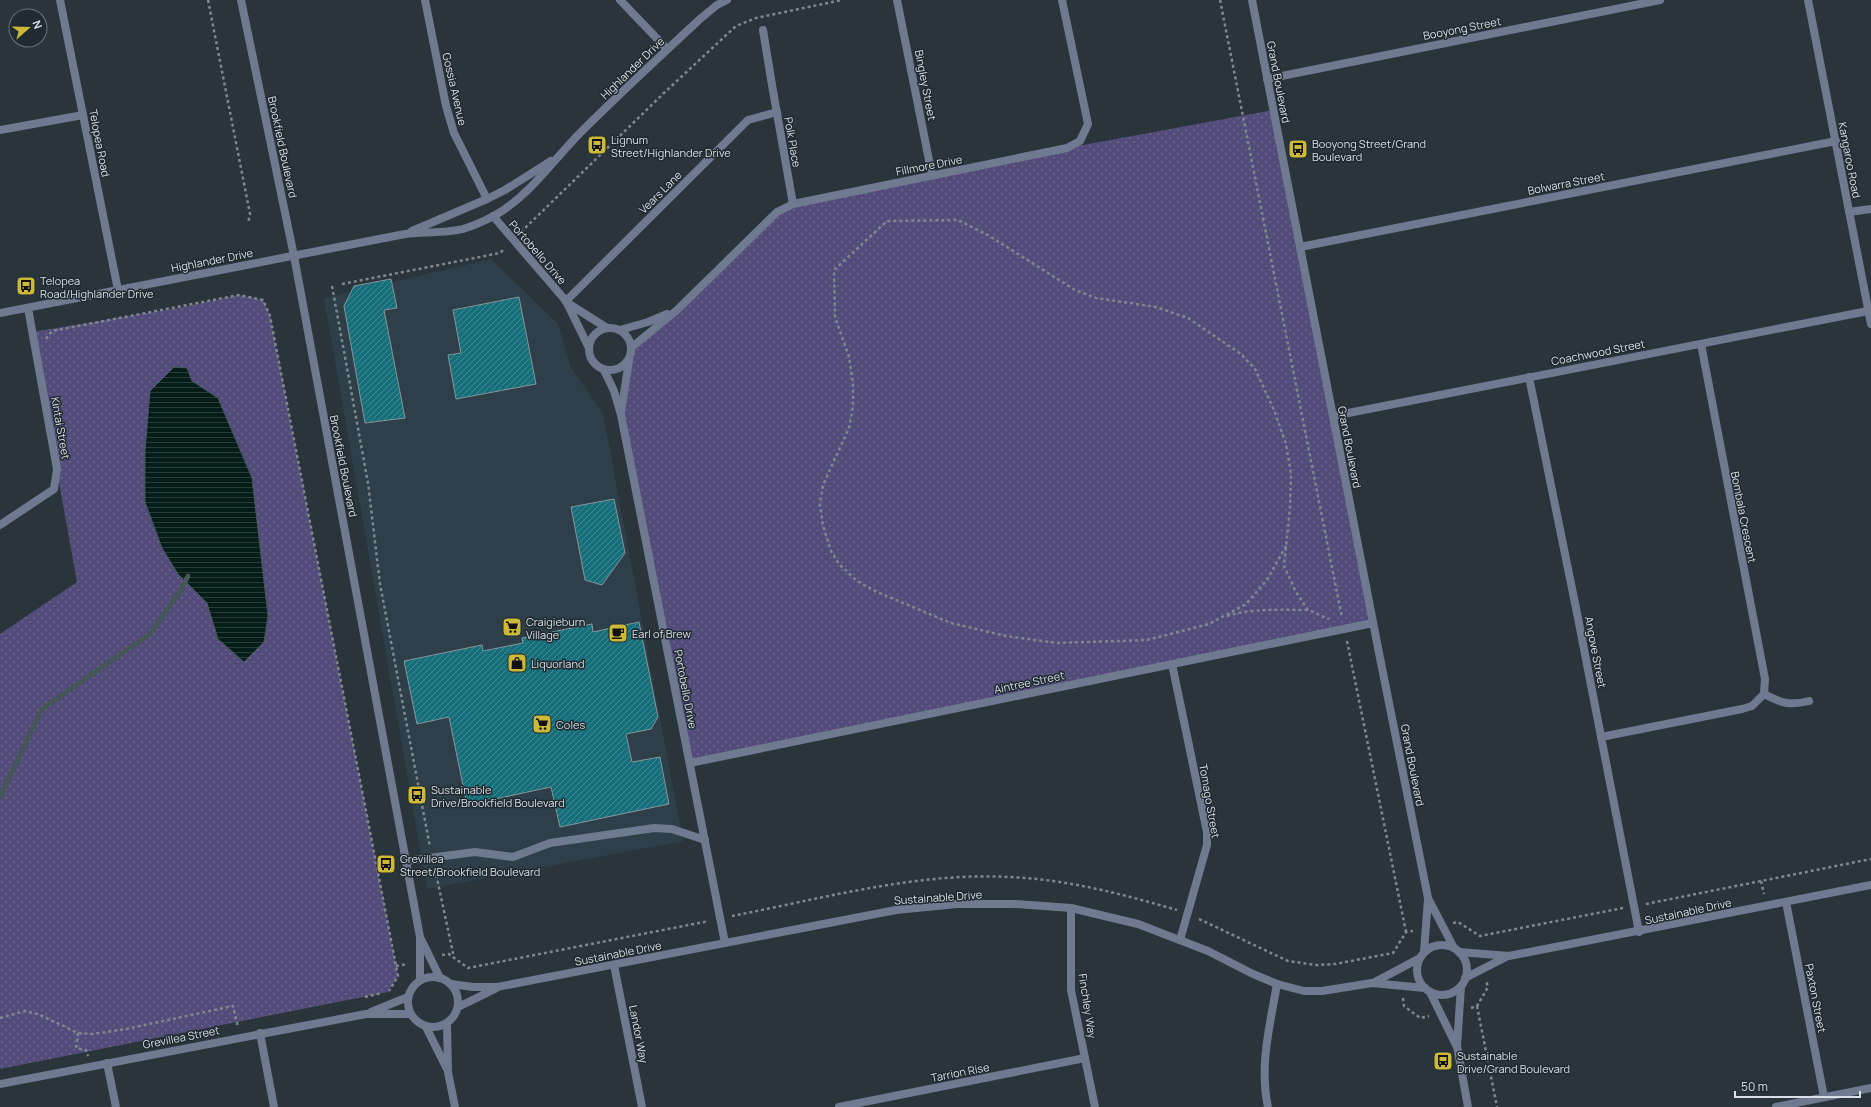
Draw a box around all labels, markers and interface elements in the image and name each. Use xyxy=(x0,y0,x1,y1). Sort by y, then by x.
north arrow xyxy=(8,8,48,48)
street label: Booyong Street xyxy=(1422,13,1502,43)
text: N xyxy=(29,18,46,31)
street label: Highlander Drive xyxy=(597,33,668,102)
street label: Grand Boulevard xyxy=(1264,40,1294,124)
street label: Bingley Street xyxy=(912,48,940,122)
street label: Gossia Avenue xyxy=(439,51,471,127)
street label: Brookfield Boulevard xyxy=(265,95,301,199)
street label: Telopea Road xyxy=(86,108,114,178)
street label: Polk Place xyxy=(781,116,805,169)
street label: Kangaroo Road xyxy=(1835,121,1865,199)
place label: Lignum Street/Highlander Drive xyxy=(611,132,731,160)
bus stop icon: Lignum Street/Highlander Drive xyxy=(586,134,608,156)
place label: Booyong Street/Grand Boulevard xyxy=(1312,136,1426,164)
bus stop icon: Booyong Street/Grand Boulevard xyxy=(1287,138,1309,160)
street label: Fillmore Drive xyxy=(895,151,964,179)
street label: Vears Lane xyxy=(635,167,685,217)
street label: Bolwarra Street xyxy=(1526,168,1606,198)
street label: Portobello Drive xyxy=(506,217,570,288)
street label: Highlander Drive xyxy=(170,245,255,275)
place label: Telopea Road/Highlander Drive xyxy=(40,273,154,301)
bus stop icon: Telopea Road/Highlander Drive xyxy=(15,275,37,297)
street label: Coachwood Street xyxy=(1550,336,1646,368)
street label: Kintai Street xyxy=(48,396,74,460)
street label: Grand Boulevard xyxy=(1335,405,1365,489)
street label: Brookfield Boulevard xyxy=(327,414,361,518)
street label: Bombala Crescent xyxy=(1728,470,1760,564)
place label: Craigieburn Village xyxy=(526,614,585,642)
street label: Angove Street xyxy=(1582,615,1610,689)
supermarket icon: Craigieburn Village xyxy=(501,616,523,638)
cafe icon: Earl of Brew xyxy=(607,622,629,644)
place label: Earl of Brew xyxy=(632,626,692,641)
street label: Portobello Drive xyxy=(671,648,701,730)
shop icon: Liquorland xyxy=(506,652,528,674)
place label: Liquorland xyxy=(531,656,584,671)
street label: Aintree Street xyxy=(992,667,1066,697)
supermarket icon: Coles xyxy=(531,713,553,735)
place label: Coles xyxy=(556,717,585,732)
street label: Grand Boulevard xyxy=(1398,723,1428,807)
street label: Tomago Street xyxy=(1196,763,1224,839)
place label: Sustainable Drive/Brookfield Boulevard xyxy=(431,782,565,810)
bus stop icon: Sustainable Drive/Brookfield Boulevard xyxy=(406,784,428,806)
place label: Grevillea Street/Brookfield Boulevard xyxy=(400,851,540,879)
bus stop icon: Grevillea Street/Brookfield Boulevard xyxy=(375,853,397,875)
street label: Sustainable Drive xyxy=(893,886,983,908)
street label: Sustainable Drive xyxy=(1643,894,1733,928)
street label: Sustainable Drive xyxy=(573,937,663,969)
street label: Paxton Street xyxy=(1802,962,1830,1034)
street label: Finchley Way xyxy=(1075,972,1101,1040)
street label: Landor Way xyxy=(626,1004,652,1064)
street label: Grevillea Street xyxy=(141,1022,221,1052)
place label: Sustainable Drive/Grand Boulevard xyxy=(1457,1048,1570,1076)
bus stop icon: Sustainable Drive/Grand Boulevard xyxy=(1432,1050,1454,1072)
street label: Tarrion Rise xyxy=(929,1059,991,1085)
scale bar xyxy=(1735,1073,1860,1099)
text: 50 m xyxy=(1741,1078,1768,1095)

